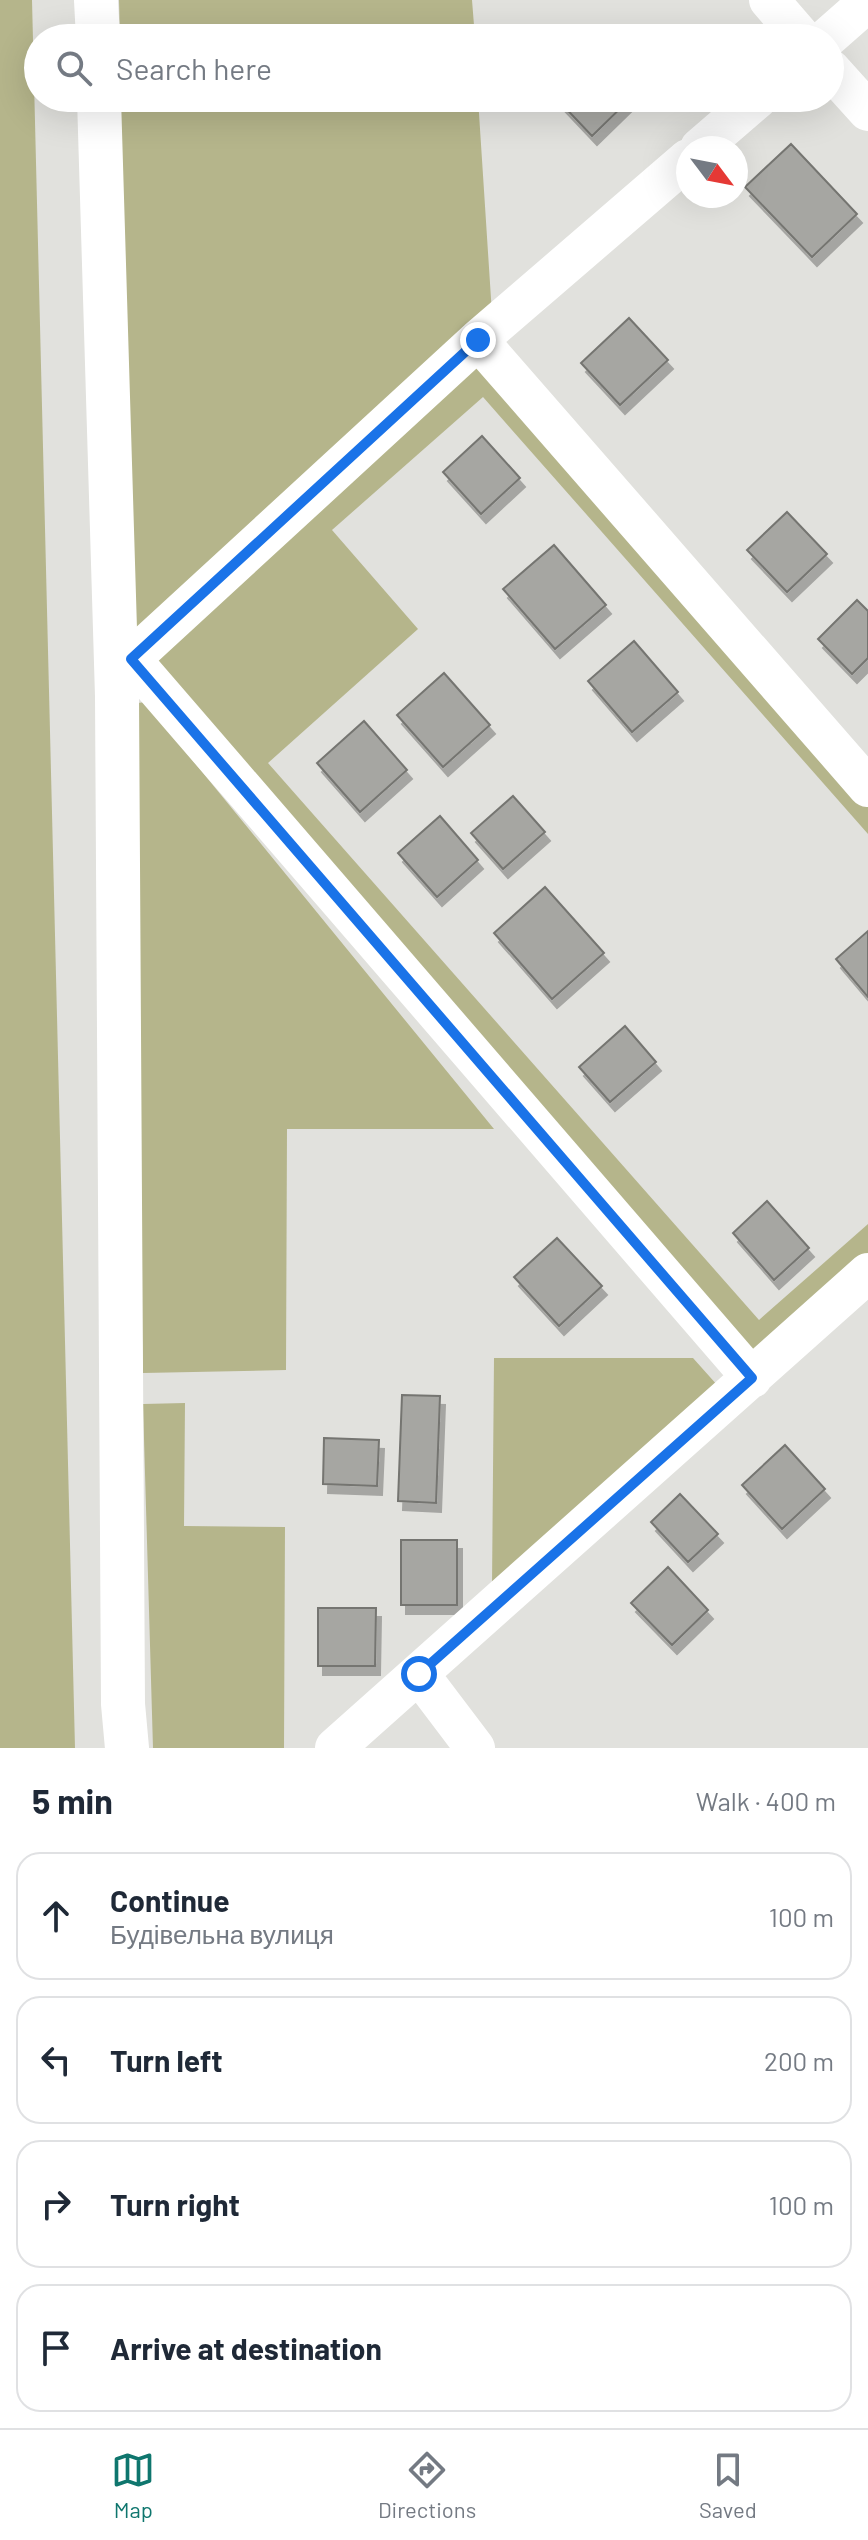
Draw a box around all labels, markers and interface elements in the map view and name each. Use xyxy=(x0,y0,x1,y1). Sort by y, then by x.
search box xyxy=(24,24,844,112)
icon: search xyxy=(52,46,96,90)
text: Search here xyxy=(116,50,272,86)
north arrow xyxy=(676,136,748,208)
route end xyxy=(460,322,496,358)
route start xyxy=(401,1656,437,1692)
text: 5 min xyxy=(32,1780,113,1821)
text: Walk · 400 m xyxy=(696,1785,836,1816)
text: Continue xyxy=(110,1882,230,1918)
icon: ahead xyxy=(34,1894,78,1938)
text: 100 m xyxy=(769,1901,834,1932)
text: Будівельна вулиця xyxy=(110,1918,334,1949)
icon: left xyxy=(34,2038,78,2082)
text: Turn left xyxy=(110,2042,223,2078)
text: 200 m xyxy=(764,2045,834,2076)
icon: right xyxy=(34,2182,78,2226)
text: Turn right xyxy=(110,2186,240,2222)
text: 100 m xyxy=(769,2189,834,2220)
icon: arrive xyxy=(34,2326,78,2370)
text: Arrive at destination xyxy=(110,2330,382,2366)
tab: Map xyxy=(111,2448,155,2522)
tab: Directions xyxy=(378,2448,476,2522)
tab: Saved xyxy=(699,2448,757,2522)

